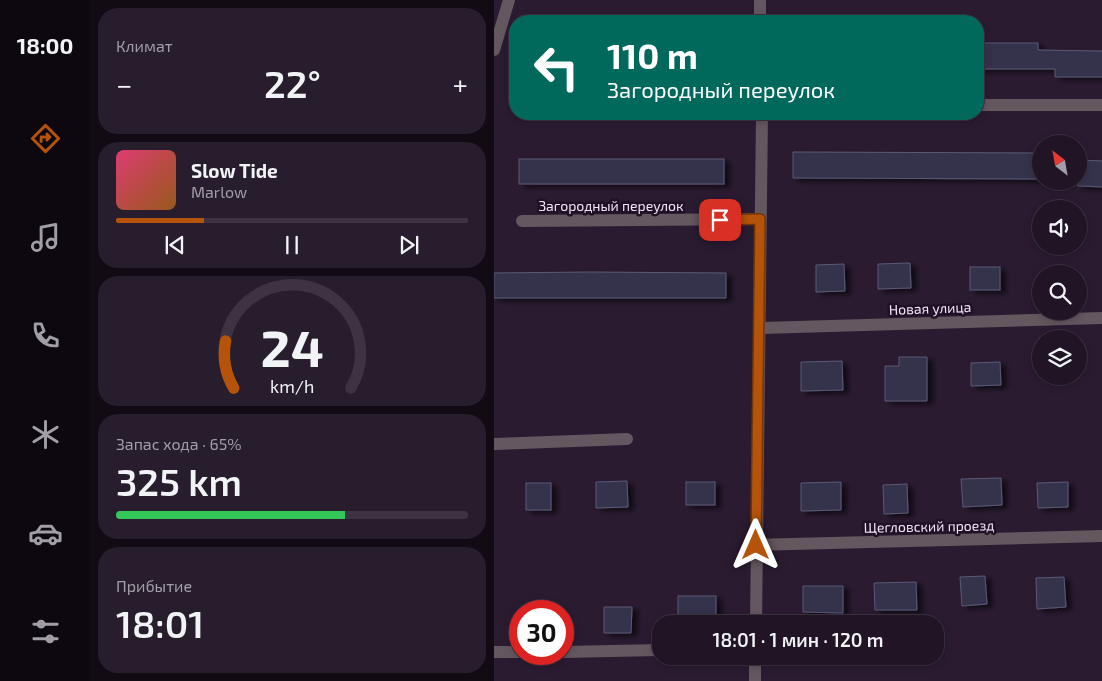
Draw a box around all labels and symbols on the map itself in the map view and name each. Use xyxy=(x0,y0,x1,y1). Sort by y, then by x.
north arrow xyxy=(1032,135,1086,190)
street label: Загородный переулок xyxy=(538,197,684,214)
pin xyxy=(699,199,741,241)
street label: Новая улица xyxy=(888,298,972,318)
street label: Щегловский проезд xyxy=(863,516,995,536)
position arrow xyxy=(729,518,781,570)
speed limit sign: 30 xyxy=(509,600,574,665)

